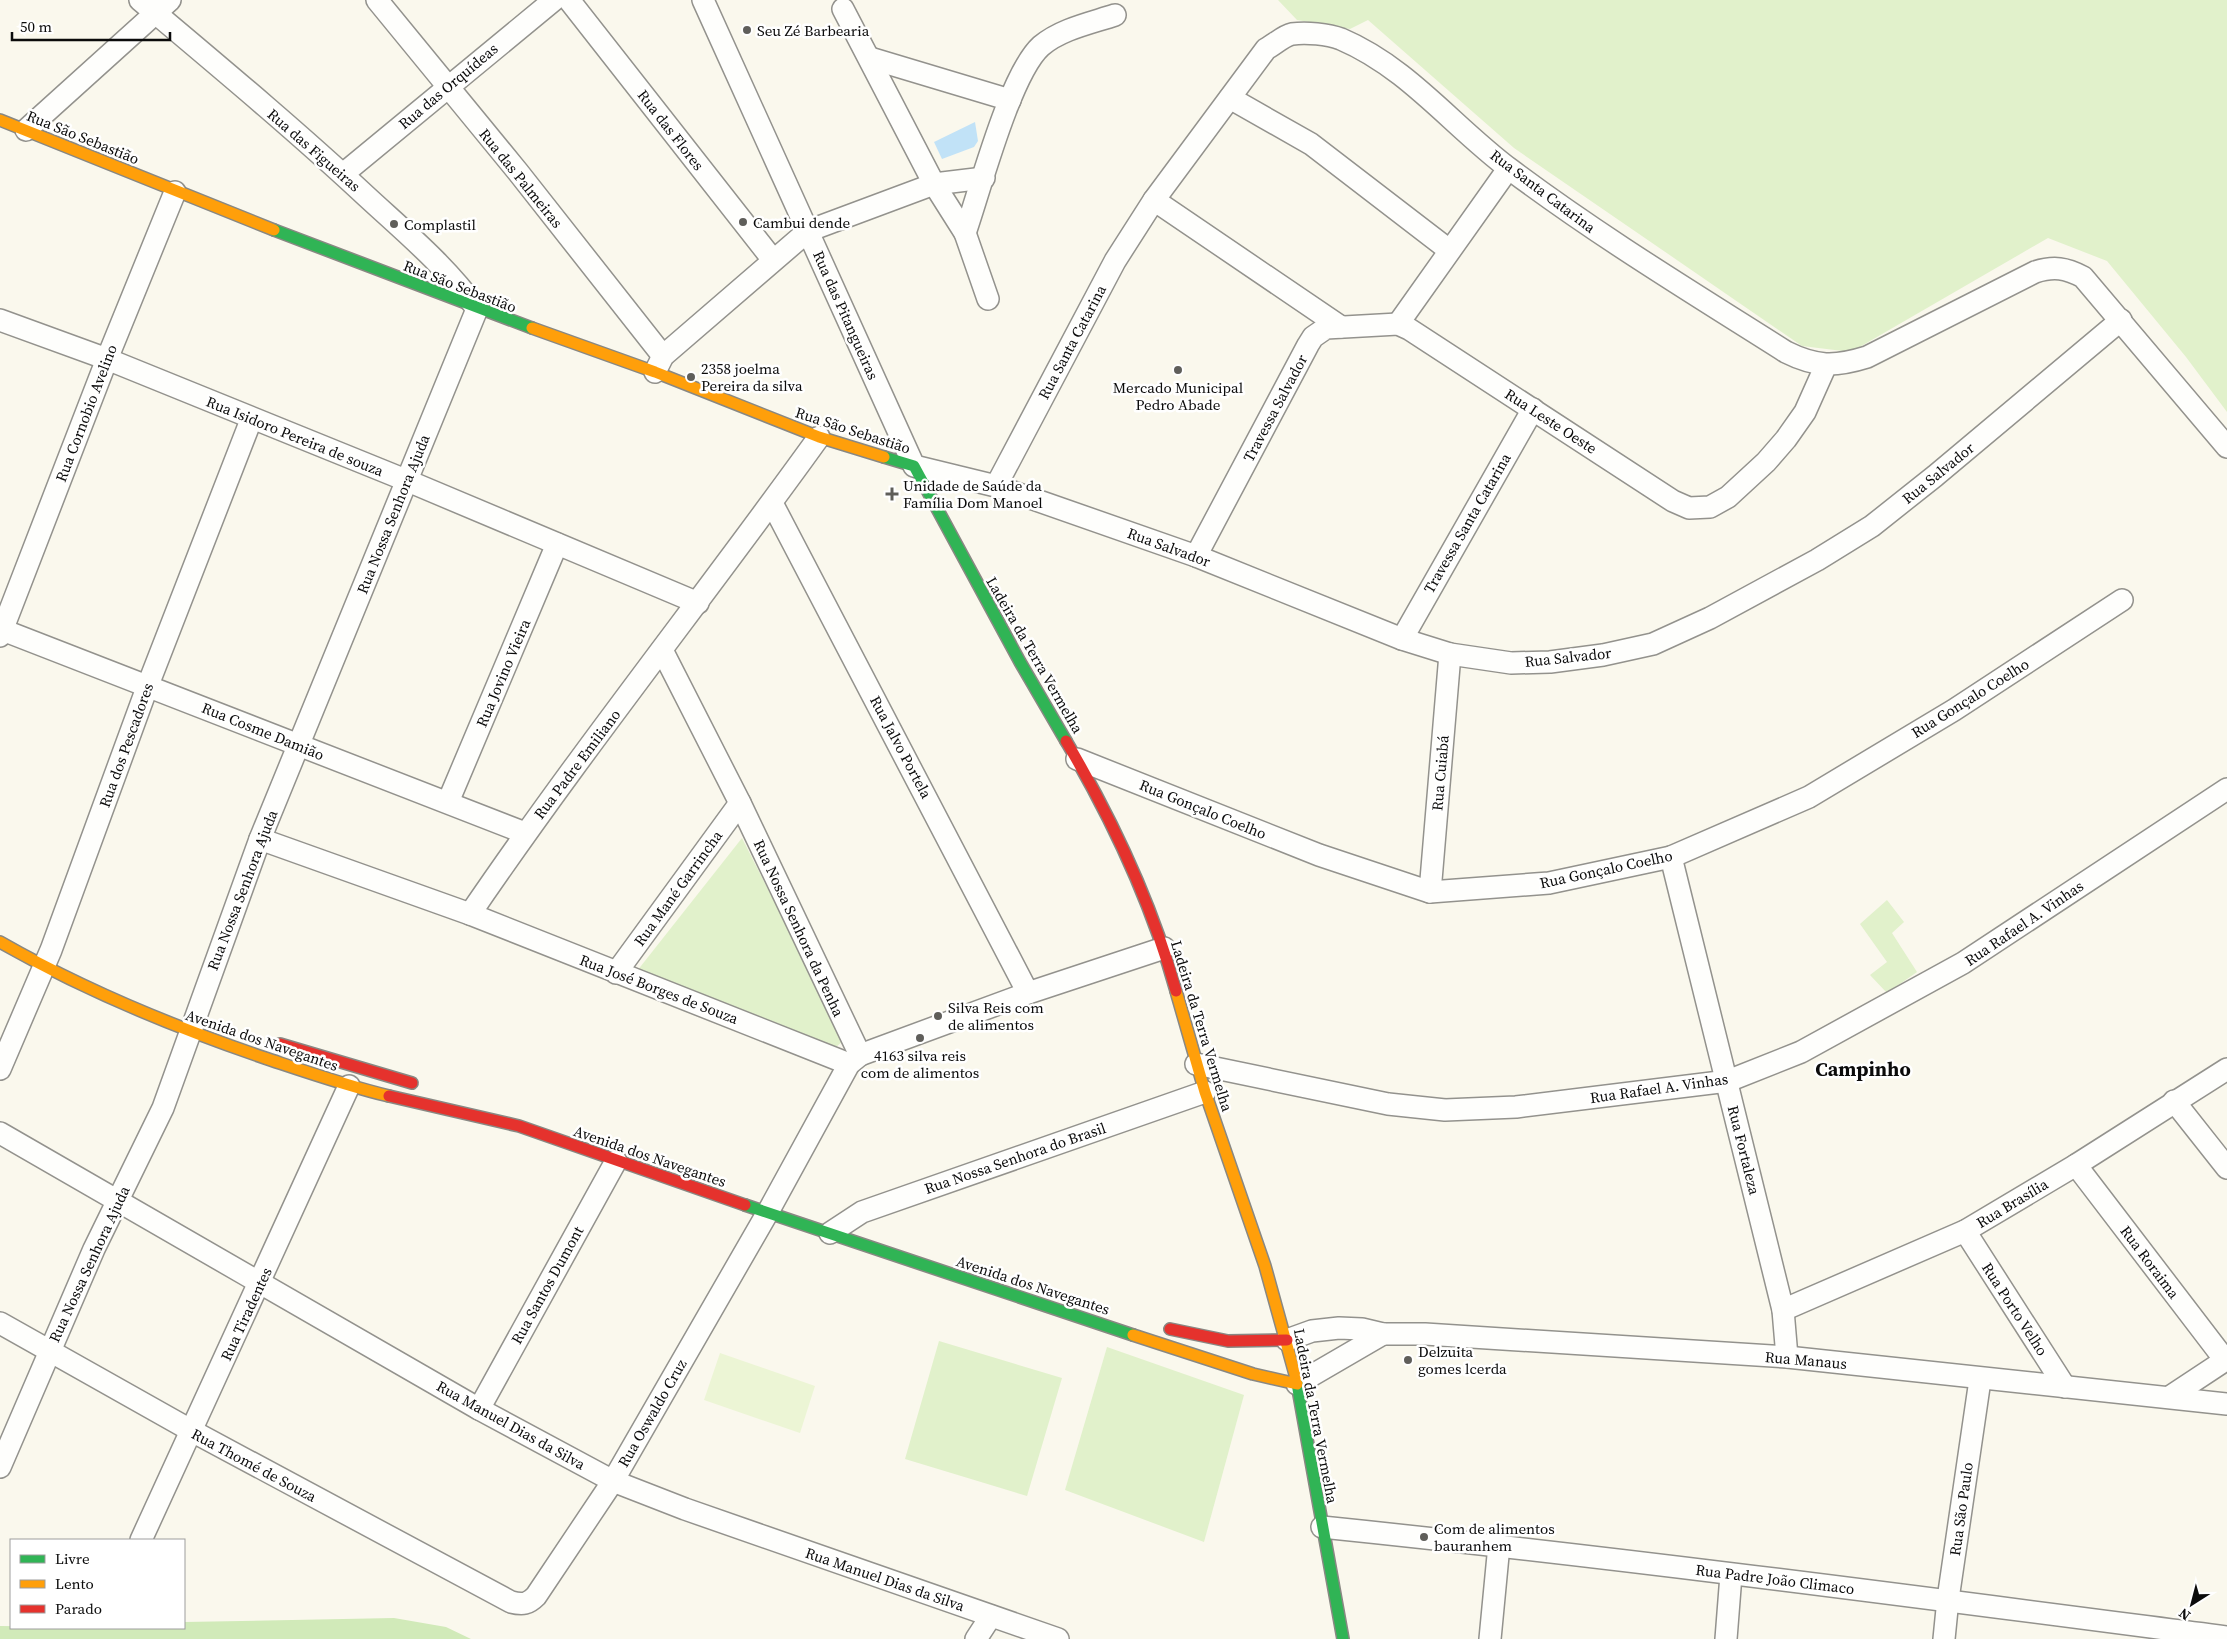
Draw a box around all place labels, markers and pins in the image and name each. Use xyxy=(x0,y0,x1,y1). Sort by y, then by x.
place label: Seu Zé Barbearia xyxy=(757,20,870,41)
marker: Seu Zé Barbearia xyxy=(741,24,753,36)
place label: Cambui dende xyxy=(753,212,851,233)
place label: Complastil xyxy=(404,214,476,235)
marker: Cambui dende xyxy=(737,216,749,228)
marker: Complastil xyxy=(388,218,400,230)
place label: 2358 joelma Pereira da silva xyxy=(701,358,803,396)
marker: Mercado Municipal Pedro Abade xyxy=(1172,364,1184,376)
marker: 2358 joelma Pereira da silva xyxy=(685,371,697,383)
place label: Mercado Municipal Pedro Abade xyxy=(1113,377,1244,415)
place label: Unidade de Saúde da Família Dom Manoel xyxy=(903,475,1043,513)
marker: Unidade de Saúde da Família Dom Manoel xyxy=(885,487,899,501)
place label: Silva Reis com de alimentos xyxy=(948,997,1044,1035)
marker: Silva Reis com de alimentos xyxy=(932,1010,944,1022)
marker: 4163 silva reis com de alimentos xyxy=(914,1032,926,1044)
place label: 4163 silva reis com de alimentos xyxy=(861,1045,979,1083)
place label: Delzuita gomes lcerda xyxy=(1418,1341,1507,1379)
marker: Delzuita gomes lcerda xyxy=(1402,1354,1414,1366)
place label: Com de alimentos bauranhem xyxy=(1434,1518,1555,1556)
marker: Com de alimentos bauranhem xyxy=(1418,1531,1430,1543)

